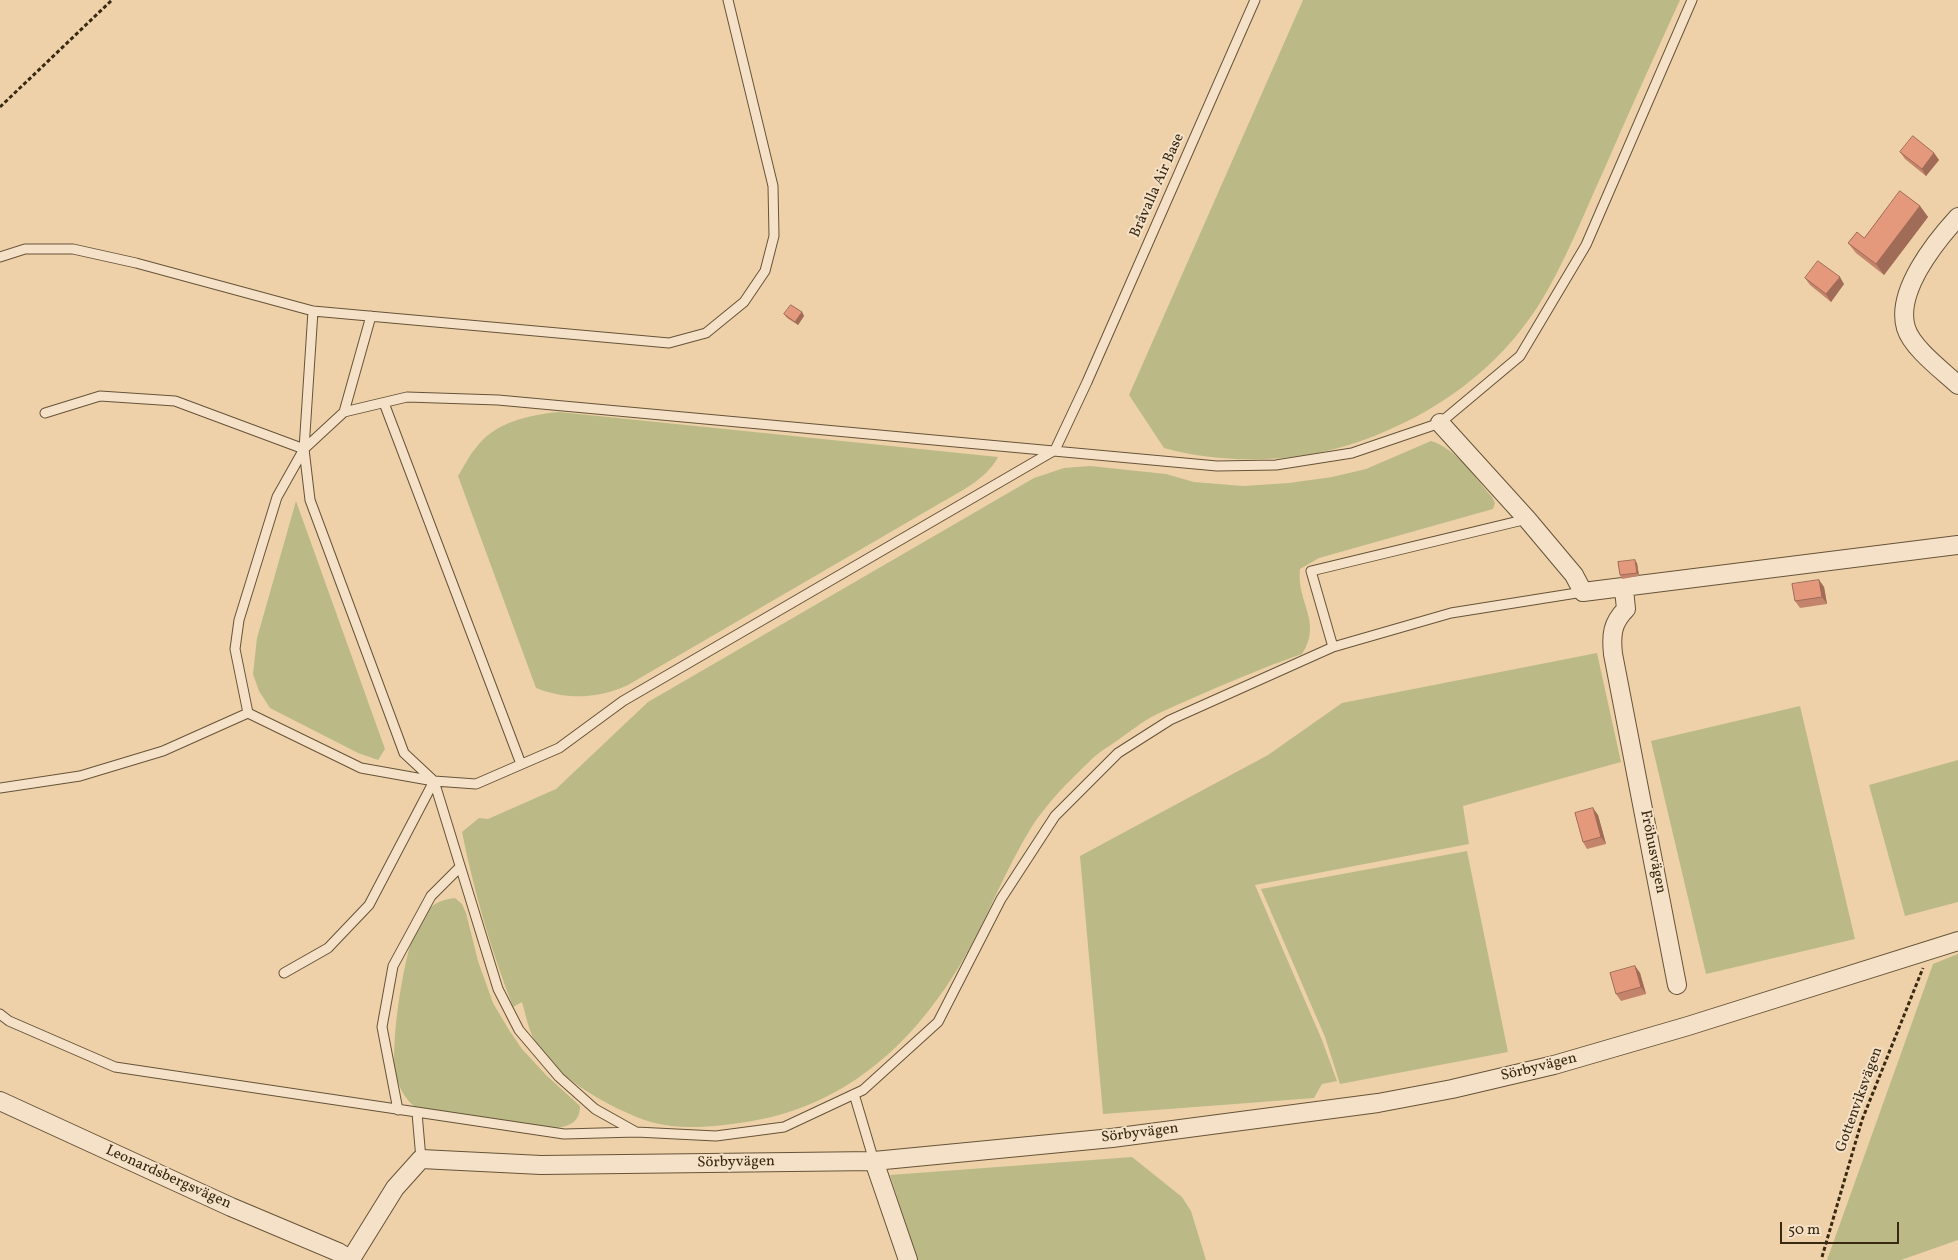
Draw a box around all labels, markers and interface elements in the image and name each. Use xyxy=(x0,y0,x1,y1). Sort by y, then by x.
street label: Bråvalla Air Base xyxy=(1127,131,1189,241)
street label: Fröhusvägen xyxy=(1635,809,1669,895)
street label: Gottenviksvägen xyxy=(1833,1045,1887,1155)
street label: Sörbyvägen xyxy=(1499,1050,1579,1086)
street label: Sörbyvägen xyxy=(1100,1120,1180,1148)
street label: Leonardsbergsvägen xyxy=(102,1142,234,1214)
street label: Sörbyvägen xyxy=(697,1153,775,1173)
scale bar xyxy=(1783,1212,1902,1244)
text: 50 m xyxy=(1788,1220,1820,1241)

